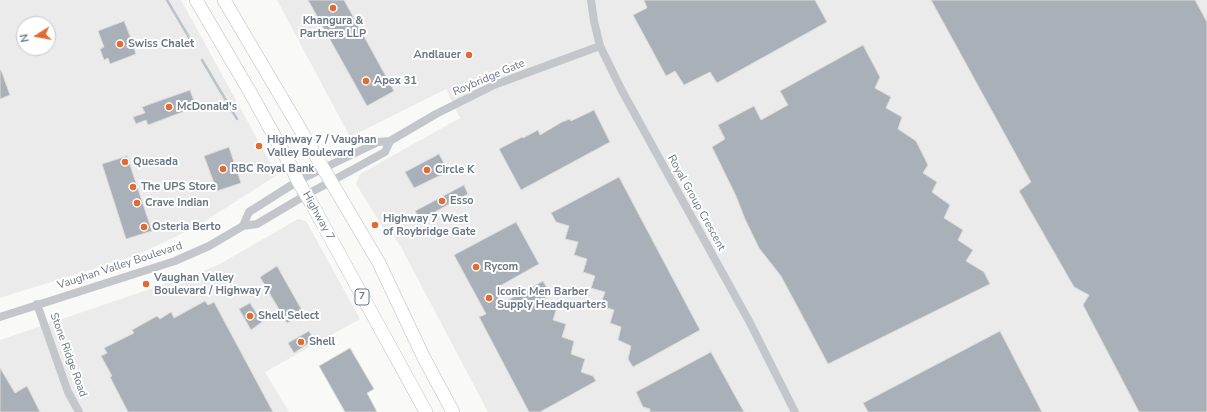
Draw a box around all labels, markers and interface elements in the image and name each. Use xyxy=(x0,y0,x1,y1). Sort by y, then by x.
marker: Khangura & Partners LLP xyxy=(328,3,338,13)
place label: Khangura & Partners LLP xyxy=(300,14,366,40)
north arrow xyxy=(16,16,56,56)
text: N xyxy=(17,33,33,44)
place label: Swiss Chalet xyxy=(128,37,194,51)
marker: Swiss Chalet xyxy=(115,39,125,49)
place label: Andlauer xyxy=(414,48,461,62)
marker: Andlauer xyxy=(464,50,474,60)
street label: Roybridge Gate xyxy=(451,57,527,99)
place label: Apex 31 xyxy=(374,74,417,88)
marker: Apex 31 xyxy=(361,76,371,86)
place label: McDonald's xyxy=(177,100,237,114)
marker: McDonald's xyxy=(164,102,174,112)
place label: Highway 7 / Vaughan Valley Boulevard xyxy=(267,133,376,159)
marker: Highway 7 / Vaughan Valley Boulevard xyxy=(254,141,264,151)
street label: Royal Group Crescent xyxy=(664,153,728,253)
place label: Quesada xyxy=(133,155,178,169)
marker: Quesada xyxy=(120,157,130,167)
place label: RBC Royal Bank xyxy=(231,162,314,176)
place label: Circle K xyxy=(435,163,474,177)
marker: RBC Royal Bank xyxy=(218,164,228,174)
marker: Circle K xyxy=(422,165,432,175)
place label: The UPS Store xyxy=(141,180,216,194)
marker: The UPS Store xyxy=(128,182,138,192)
street label: Highway 7 xyxy=(299,189,337,243)
place label: Esso xyxy=(450,194,474,208)
place label: Crave Indian xyxy=(145,196,209,210)
marker: Esso xyxy=(437,196,447,206)
marker: Crave Indian xyxy=(132,198,142,208)
place label: Highway 7 West of Roybridge Gate xyxy=(383,212,476,238)
place label: Osteria Berto xyxy=(152,220,221,234)
marker: Highway 7 West of Roybridge Gate xyxy=(370,220,380,230)
marker: Osteria Berto xyxy=(139,222,149,232)
street label: Vaughan Valley Boulevard xyxy=(56,240,184,292)
place label: Rycom xyxy=(484,260,518,274)
marker: Rycom xyxy=(471,262,481,272)
place label: Vaughan Valley Boulevard / Highway 7 xyxy=(154,271,270,297)
marker: Vaughan Valley Boulevard / Highway 7 xyxy=(141,279,151,289)
place label: Iconic Men Barber Supply Headquarters xyxy=(497,285,606,311)
road number: 7 xyxy=(355,289,369,305)
marker: Iconic Men Barber Supply Headquarters xyxy=(484,293,494,303)
place label: Shell Select xyxy=(258,309,319,323)
street label: Stone Ridge Road xyxy=(47,311,89,399)
marker: Shell Select xyxy=(245,311,255,321)
place label: Shell xyxy=(309,335,335,349)
marker: Shell xyxy=(296,337,306,347)

